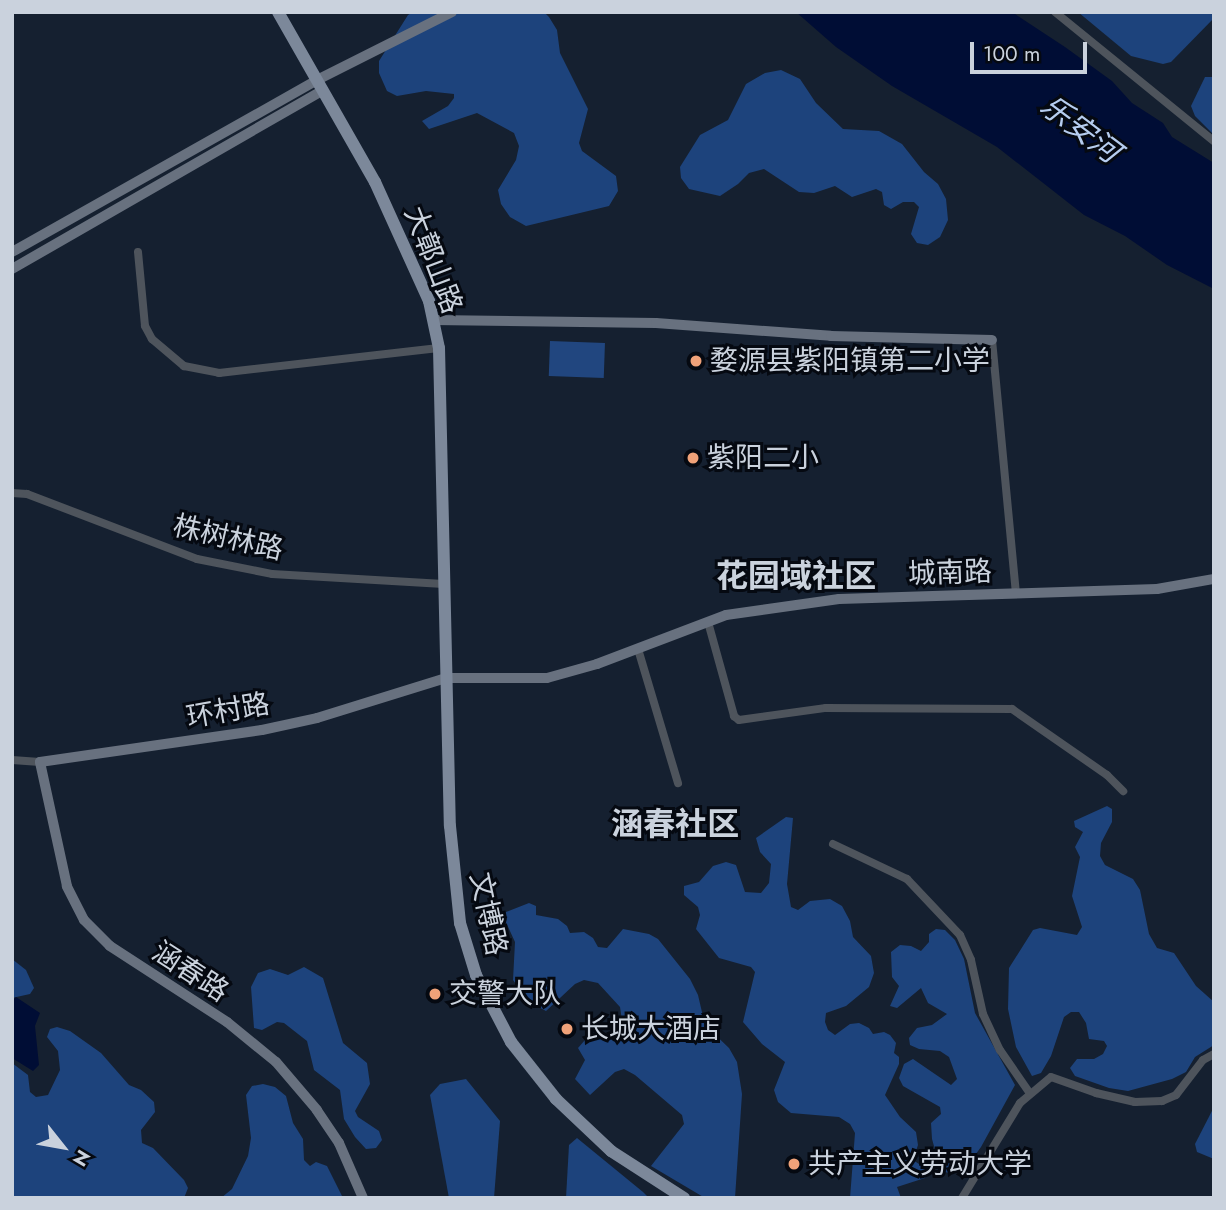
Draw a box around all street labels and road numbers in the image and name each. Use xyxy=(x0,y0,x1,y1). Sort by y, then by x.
street label: 大鄣山路 xyxy=(397,202,469,318)
street label: 株树林路 xyxy=(170,509,286,567)
street label: 城南路 xyxy=(907,555,993,591)
street label: 环村路 xyxy=(184,687,272,735)
street label: 文博路 xyxy=(463,869,513,959)
street label: 涵春路 xyxy=(146,935,234,1009)

